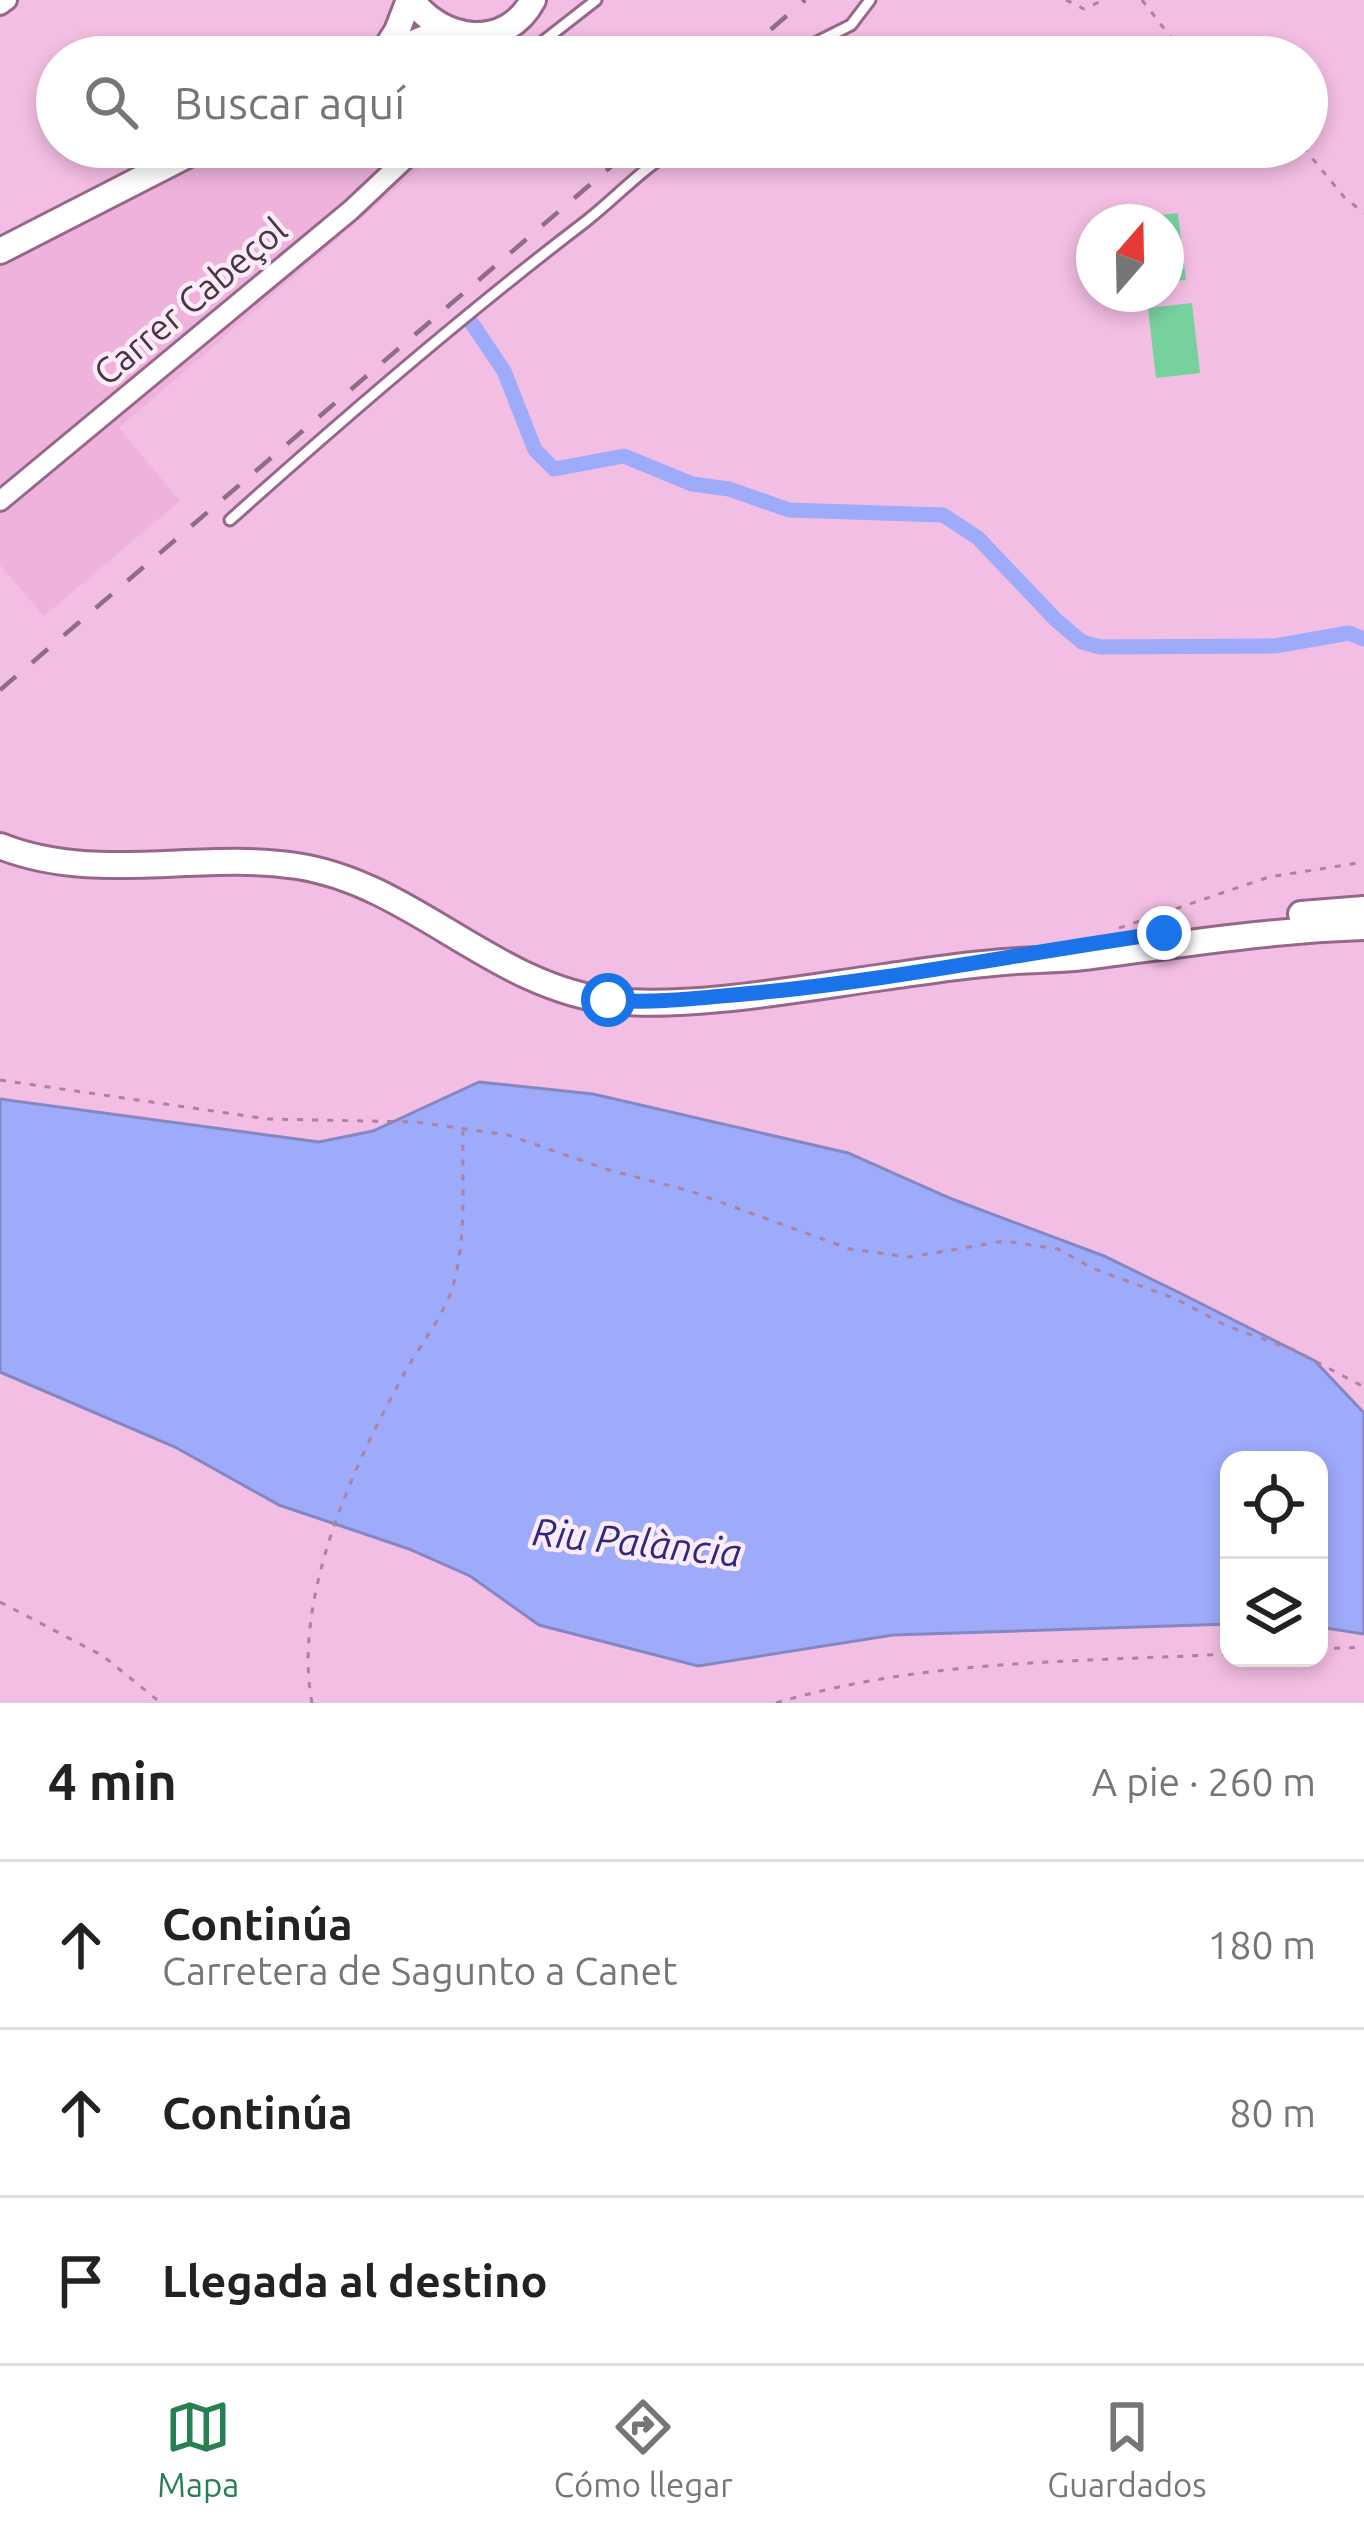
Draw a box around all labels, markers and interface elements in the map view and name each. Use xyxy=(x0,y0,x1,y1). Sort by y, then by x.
search box xyxy=(36,36,1328,168)
icon: search xyxy=(78,69,144,135)
text: Buscar aquí xyxy=(174,77,405,128)
north arrow xyxy=(1076,204,1184,312)
street label: Carrer Cabeçol xyxy=(85,208,294,393)
route end xyxy=(1137,906,1191,960)
route start xyxy=(581,973,635,1027)
map controls xyxy=(1220,1451,1328,1667)
button: locate xyxy=(1220,1451,1328,1559)
water label: Riu Palància xyxy=(530,1509,744,1574)
button: layers xyxy=(1220,1559,1328,1667)
text: 4 min xyxy=(48,1752,177,1810)
text: A pie · 260 m xyxy=(1092,1760,1316,1803)
text: Continúa xyxy=(162,1898,353,1949)
icon: ahead xyxy=(48,1912,114,1978)
text: 180 m xyxy=(1207,1923,1316,1966)
text: Carretera de Sagunto a Canet xyxy=(162,1949,677,1992)
icon: ahead xyxy=(48,2080,114,2146)
text: Continúa xyxy=(162,2087,353,2138)
text: 80 m xyxy=(1229,2091,1316,2134)
icon: arrive xyxy=(48,2248,114,2314)
text: Llegada al destino xyxy=(162,2255,547,2306)
tab: Mapa xyxy=(157,2394,239,2503)
tab: Cómo llegar xyxy=(554,2394,733,2503)
tab: Guardados xyxy=(1047,2394,1207,2503)

